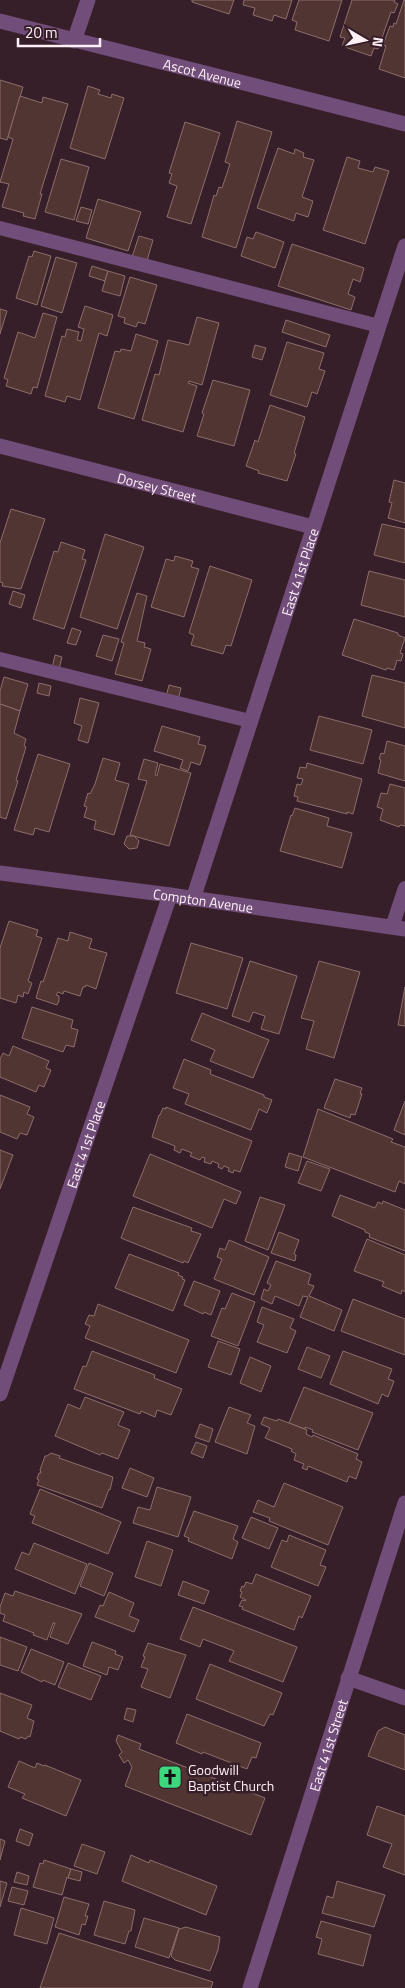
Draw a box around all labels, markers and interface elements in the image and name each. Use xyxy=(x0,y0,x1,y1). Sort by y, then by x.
scale bar xyxy=(18,15,100,47)
north arrow xyxy=(340,15,390,65)
text: 20 m xyxy=(25,21,58,44)
text: N xyxy=(367,36,389,49)
street label: Ascot Avenue xyxy=(161,52,244,93)
street label: Dorsey Street xyxy=(115,466,199,507)
street label: East 41st Place xyxy=(275,525,323,618)
street label: Compton Avenue xyxy=(152,882,255,917)
street label: East 41st Place xyxy=(60,1098,110,1191)
street label: East 41st Street xyxy=(303,1696,352,1794)
place label: Goodwill Baptist Church xyxy=(188,1759,274,1796)
church icon: Goodwill Baptist Church xyxy=(157,1764,183,1790)

